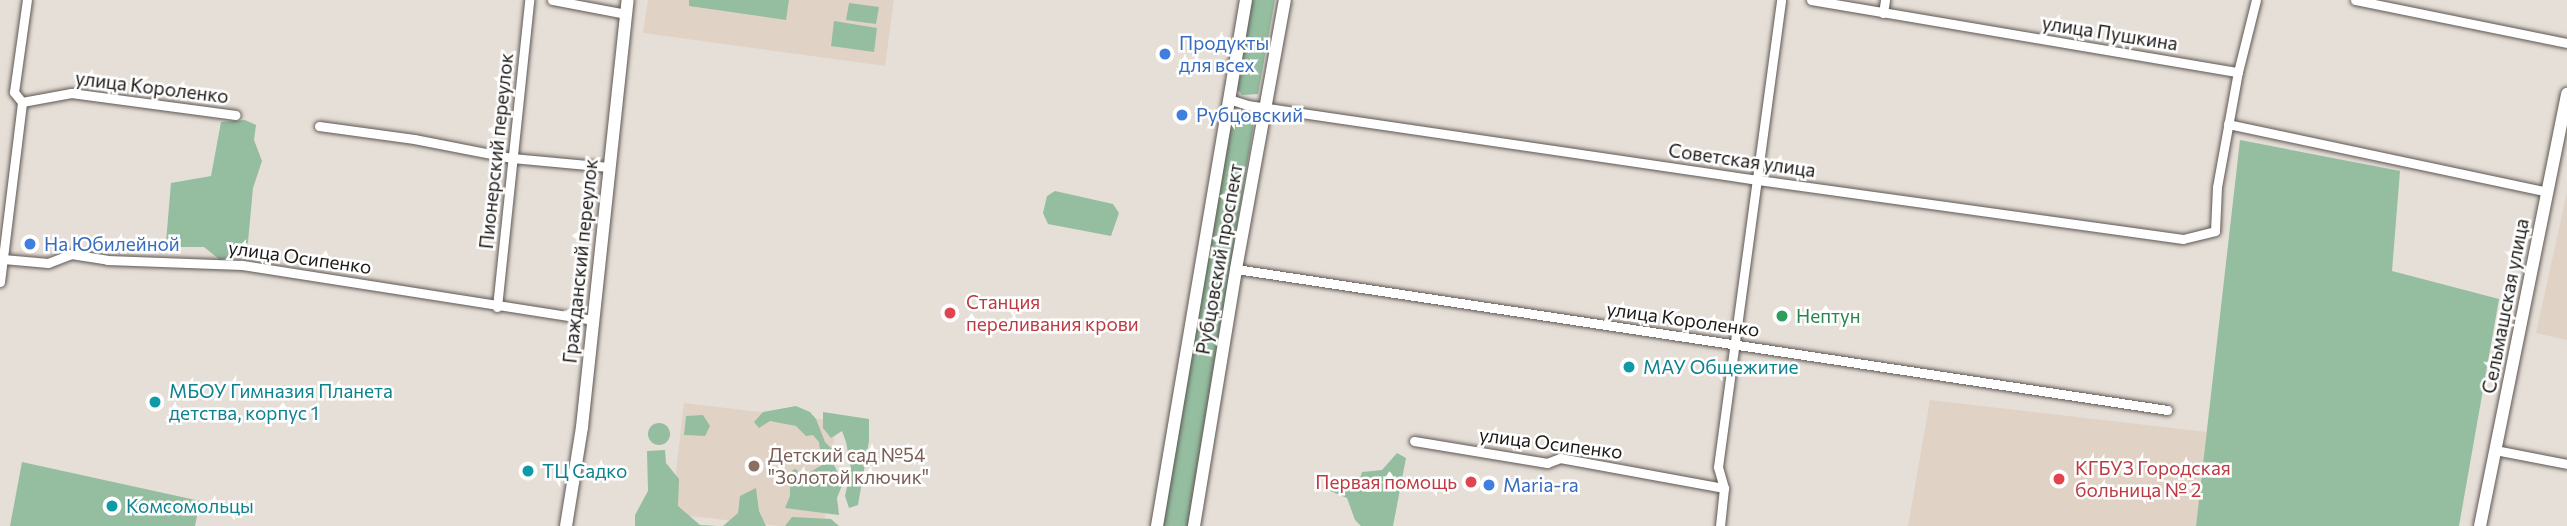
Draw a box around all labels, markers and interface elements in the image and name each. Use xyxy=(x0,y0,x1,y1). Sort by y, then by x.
street label: улица Пушкина xyxy=(2040,11,2180,55)
place label: Продукты для всех xyxy=(1179,32,1269,76)
marker: Продукты для всех xyxy=(1157,46,1173,62)
street label: Пионерский переулок xyxy=(474,52,518,250)
street label: улица Короленко xyxy=(74,66,230,108)
place label: Рубцовский xyxy=(1196,104,1303,126)
marker: Рубцовский xyxy=(1174,107,1190,123)
street label: Советская улица xyxy=(1667,138,1817,182)
street label: Гражданский переулок xyxy=(558,158,602,364)
street label: Рубцовский проспект xyxy=(1191,162,1247,356)
street label: Сельмашская улица xyxy=(2477,216,2533,396)
place label: На Юбилейной xyxy=(44,233,180,255)
marker: На Юбилейной xyxy=(22,236,38,252)
street label: улица Осипенко xyxy=(227,236,373,278)
place label: Станция переливания крови xyxy=(966,291,1139,335)
street label: улица Короленко xyxy=(1605,297,1761,341)
marker: Станция переливания крови xyxy=(940,303,960,323)
place label: Нептун xyxy=(1796,305,1861,327)
marker: Нептун xyxy=(1774,308,1790,324)
place label: МАУ Общежитие xyxy=(1643,356,1799,378)
marker: МАУ Общежитие xyxy=(1621,359,1637,375)
place label: МБОУ Гимназия Планета детства, корпус 1 xyxy=(169,380,393,424)
marker: МБОУ Гимназия Планета детства, корпус 1 xyxy=(147,394,163,410)
street label: улица Осипенко xyxy=(1478,423,1624,463)
place label: Детский сад №54 "Золотой ключик" xyxy=(768,444,929,488)
place label: КГБУЗ Городская больница № 2 xyxy=(2075,457,2231,501)
marker: Детский сад №54 "Золотой ключик" xyxy=(746,458,762,474)
place label: ТЦ Садко xyxy=(542,460,627,482)
marker: ТЦ Садко xyxy=(520,463,536,479)
marker: КГБУЗ Городская больница № 2 xyxy=(2049,469,2069,489)
place label: Первая помощь xyxy=(1315,471,1457,493)
marker: Первая помощь xyxy=(1463,474,1479,490)
place label: Maria-ra xyxy=(1503,474,1579,496)
marker: Maria-ra xyxy=(1481,477,1497,493)
place label: Комсомольцы xyxy=(126,495,254,517)
marker: Комсомольцы xyxy=(104,498,120,514)

